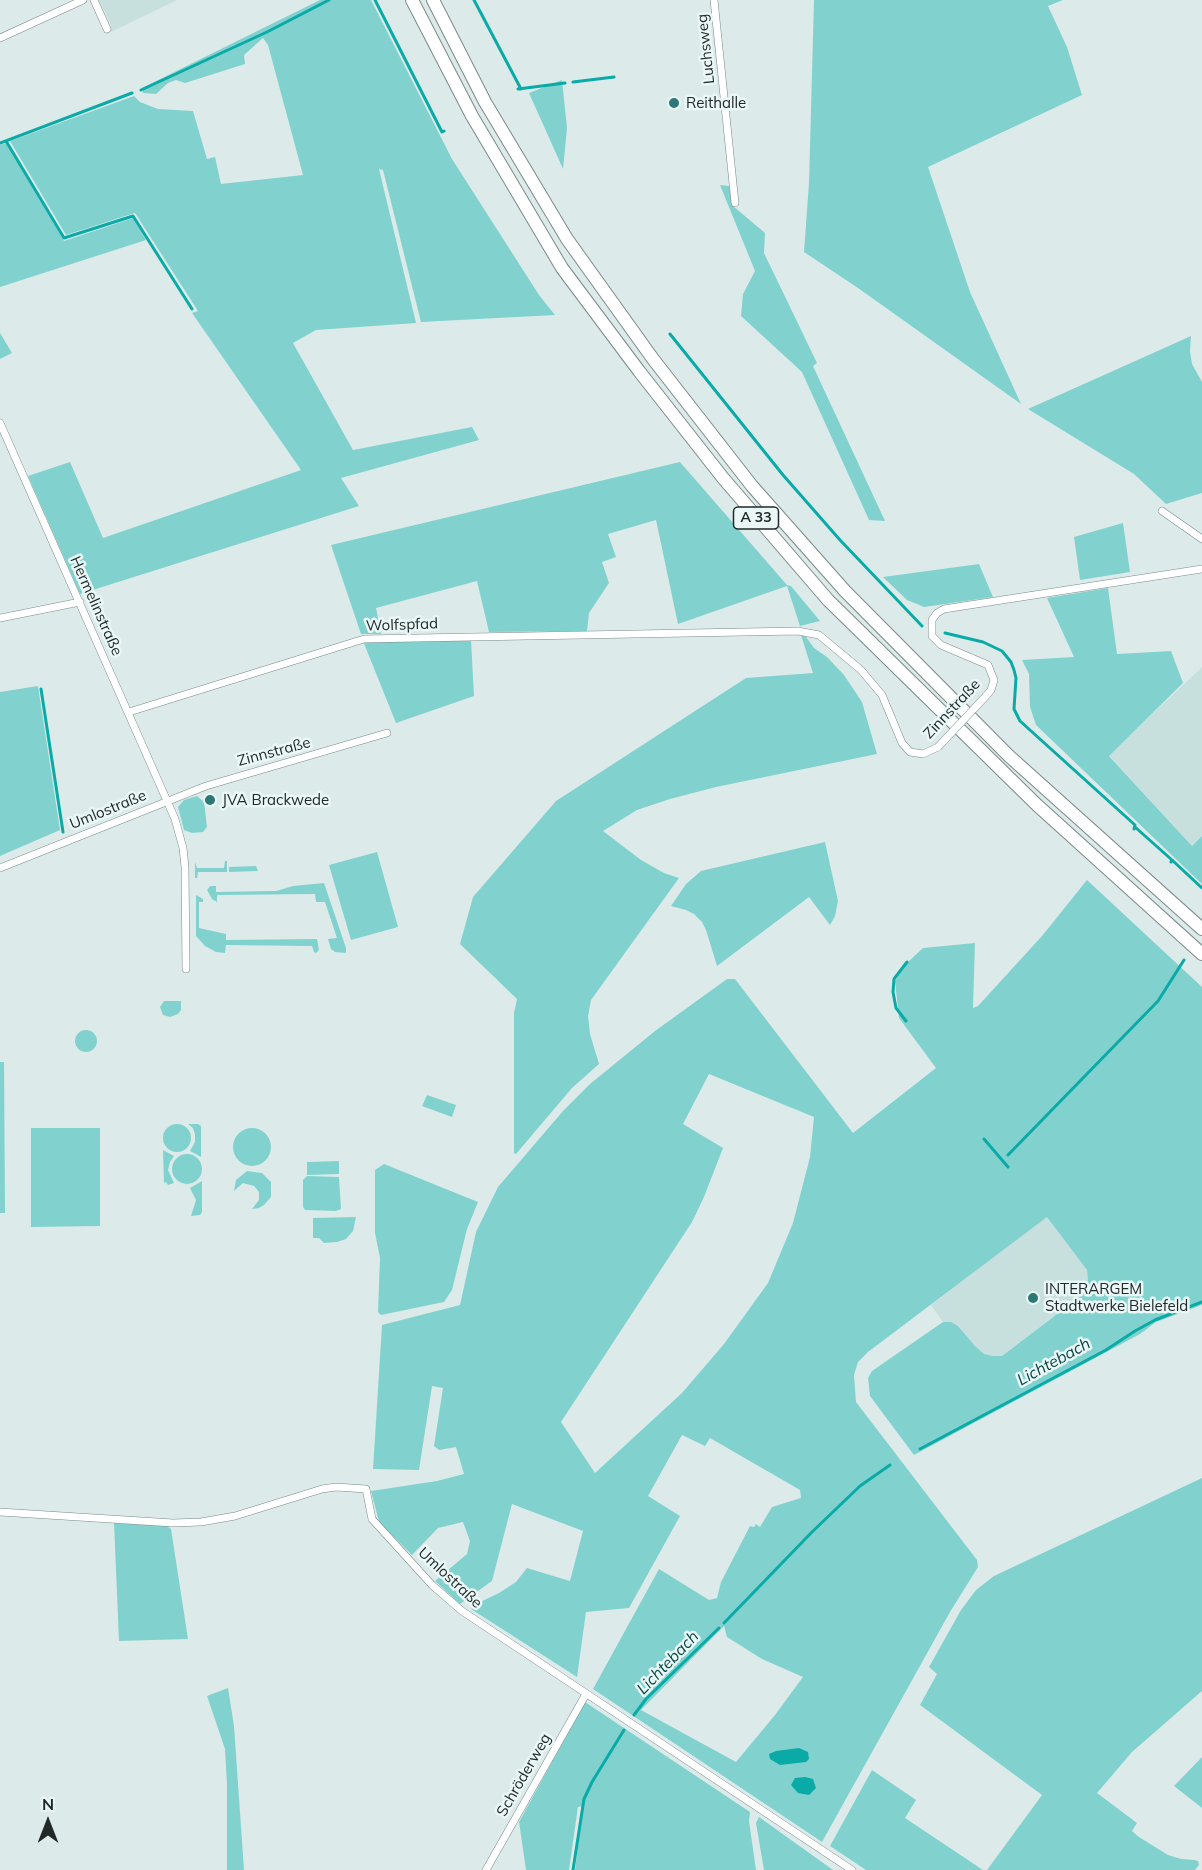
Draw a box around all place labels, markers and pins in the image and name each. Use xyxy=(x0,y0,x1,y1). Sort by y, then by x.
place label: Reithalle xyxy=(686,94,746,112)
marker: Reithalle xyxy=(667,96,681,110)
place label: JVA Brackwede xyxy=(222,791,329,809)
marker: JVA Brackwede xyxy=(203,793,217,807)
place label: INTERARGEM Stadtwerke Bielefeld xyxy=(1045,1280,1188,1315)
marker: INTERARGEM Stadtwerke Bielefeld xyxy=(1026,1291,1040,1305)

